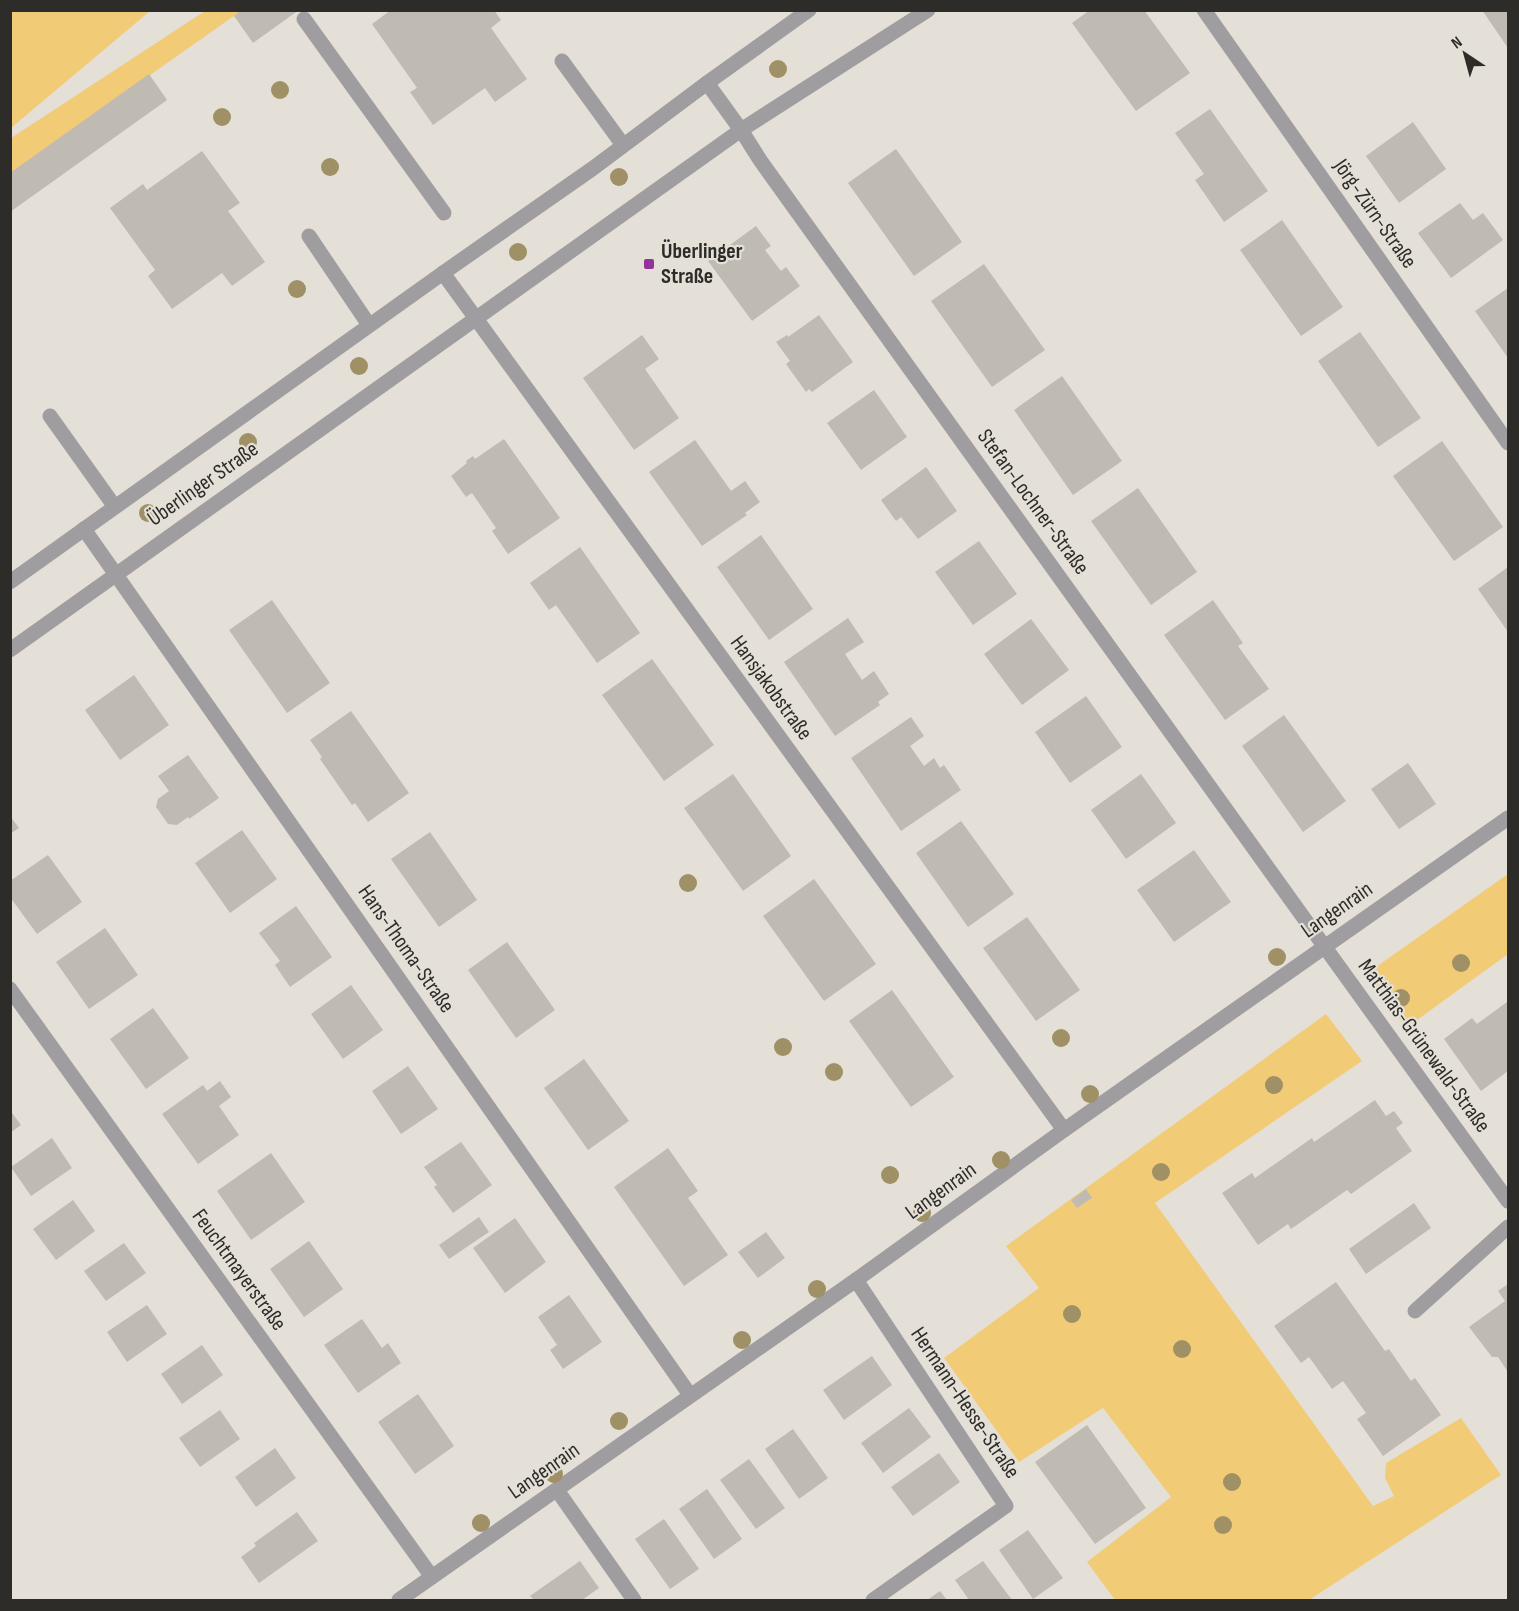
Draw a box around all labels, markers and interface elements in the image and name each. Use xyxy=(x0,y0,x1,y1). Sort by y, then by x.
north arrow xyxy=(1435,24,1495,84)
text: N xyxy=(1448,33,1466,53)
street label: Jörg-Zürn-Straße xyxy=(1327,153,1423,274)
place label: Überlinger Straße xyxy=(661,238,743,290)
marker: Überlinger Straße xyxy=(642,257,656,271)
street label: Stefan-Lochner-Straße xyxy=(971,424,1095,580)
street label: Überlinger Straße xyxy=(142,436,264,532)
street label: Hansjakobstraße xyxy=(724,630,818,746)
street label: Langenrain xyxy=(1296,876,1378,944)
street label: Hans-Thoma-Straße xyxy=(352,880,460,1018)
street label: Matthias-Grünewald-Straße xyxy=(1352,954,1496,1138)
street label: Langenrain xyxy=(900,1156,982,1226)
street label: Feuchtmayerstraße xyxy=(186,1204,292,1336)
street label: Hermann-Hesse-Straße xyxy=(904,1322,1026,1484)
street label: Langenrain xyxy=(503,1437,585,1505)

